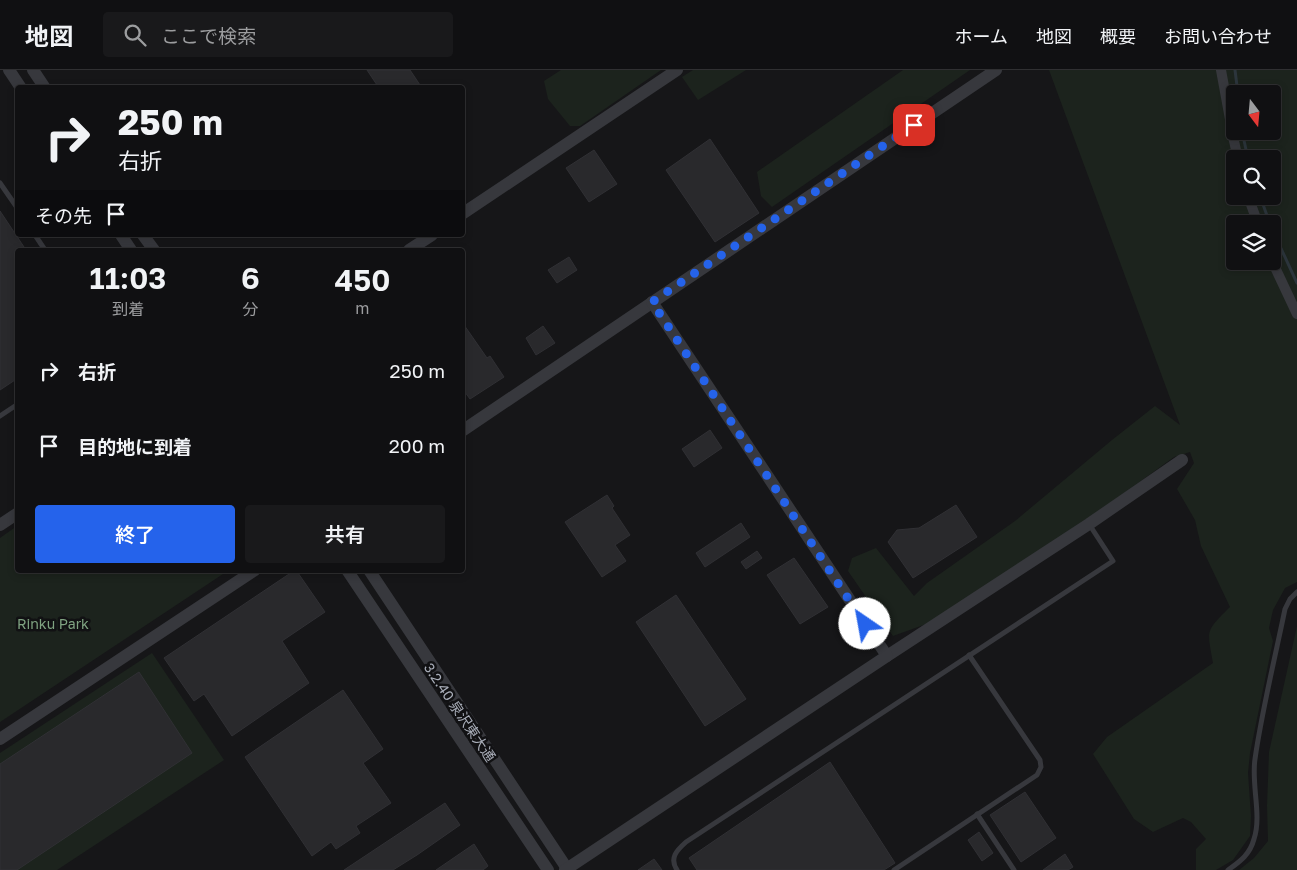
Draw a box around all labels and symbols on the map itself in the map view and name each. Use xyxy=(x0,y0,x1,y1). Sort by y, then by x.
north arrow xyxy=(1226,85,1281,140)
pin xyxy=(893,104,935,146)
position arrow xyxy=(838,597,890,649)
park label: Rinku Park xyxy=(17,615,89,632)
street label: 3.2.40 泉沢東大通 xyxy=(421,659,499,765)

